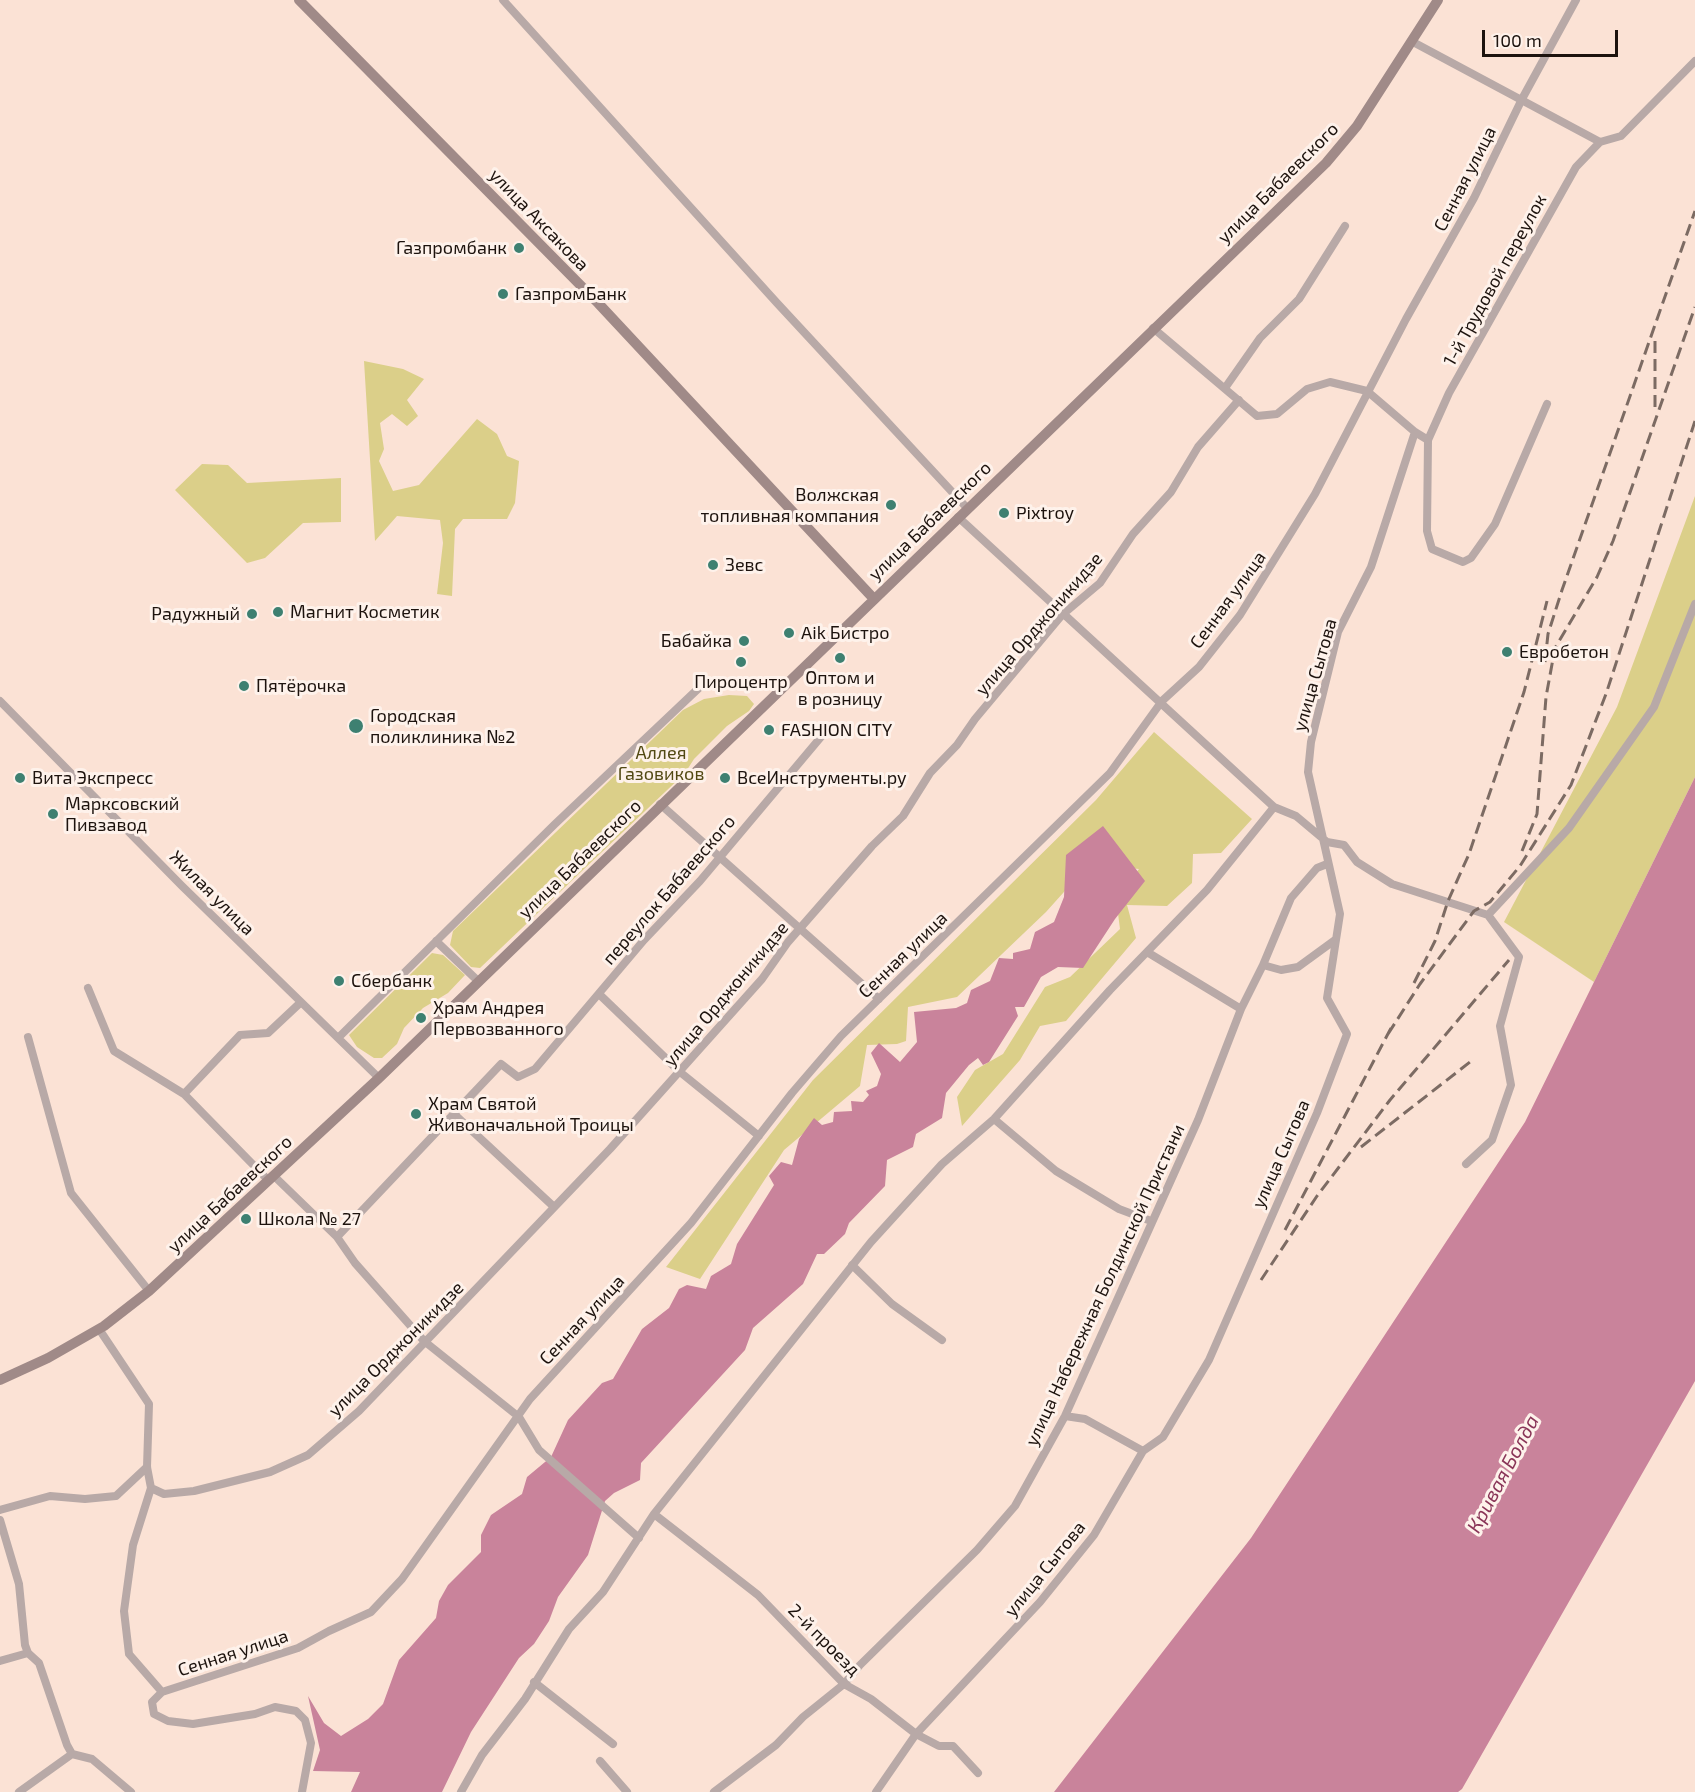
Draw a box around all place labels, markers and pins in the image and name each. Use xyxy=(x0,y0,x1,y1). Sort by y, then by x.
place label: Газпромбанк xyxy=(396,237,507,259)
marker: Газпромбанк xyxy=(512,241,526,255)
place label: ГазпромБанк xyxy=(515,283,627,305)
marker: ГазпромБанк xyxy=(496,287,510,301)
place label: Волжская топливная компания xyxy=(700,484,879,526)
marker: Волжская топливная компания xyxy=(884,498,898,512)
place label: Pixtroy xyxy=(1016,502,1074,524)
marker: Pixtroy xyxy=(997,506,1011,520)
place label: Зевс xyxy=(725,554,763,576)
marker: Зевс xyxy=(706,558,720,572)
place label: Магнит Косметик xyxy=(290,601,440,623)
place label: Радужный xyxy=(151,603,240,625)
marker: Магнит Косметик xyxy=(271,605,285,619)
marker: Радужный xyxy=(245,607,259,621)
place label: Aik Бистро xyxy=(801,622,890,644)
marker: Aik Бистро xyxy=(782,626,796,640)
place label: Бабайка xyxy=(661,630,732,652)
marker: Бабайка xyxy=(737,634,751,648)
place label: Евробетон xyxy=(1519,641,1609,663)
marker: Евробетон xyxy=(1500,645,1514,659)
marker: Оптом и в розницу xyxy=(833,651,847,665)
marker: Пироцентр xyxy=(734,655,748,669)
place label: Оптом и в розницу xyxy=(798,667,882,710)
place label: Пироцентр xyxy=(694,671,788,693)
place label: Пятёрочка xyxy=(256,675,346,697)
marker: Пятёрочка xyxy=(237,679,251,693)
place label: Городская поликлиника №2 xyxy=(370,705,515,748)
marker: Городская поликлиника №2 xyxy=(347,717,365,735)
place label: FASHION CITY xyxy=(781,719,892,741)
marker: FASHION CITY xyxy=(762,723,776,737)
place label: Вита Экспресс xyxy=(32,767,153,789)
place label: ВсеИнструменты.ру xyxy=(737,767,907,789)
marker: Вита Экспресс xyxy=(13,771,27,785)
marker: ВсеИнструменты.ру xyxy=(718,771,732,785)
place label: Марксовский Пивзавод xyxy=(65,793,179,836)
marker: Марксовский Пивзавод xyxy=(46,807,60,821)
place label: Сбербанк xyxy=(351,970,432,992)
marker: Сбербанк xyxy=(332,974,346,988)
place label: Храм Андрея Первозванного xyxy=(433,997,564,1040)
marker: Храм Андрея Первозванного xyxy=(414,1011,428,1025)
place label: Храм Святой Живоначальной Троицы xyxy=(428,1093,634,1136)
marker: Храм Святой Живоначальной Троицы xyxy=(409,1107,423,1121)
place label: Школа № 27 xyxy=(258,1208,361,1230)
marker: Школа № 27 xyxy=(239,1212,253,1226)

